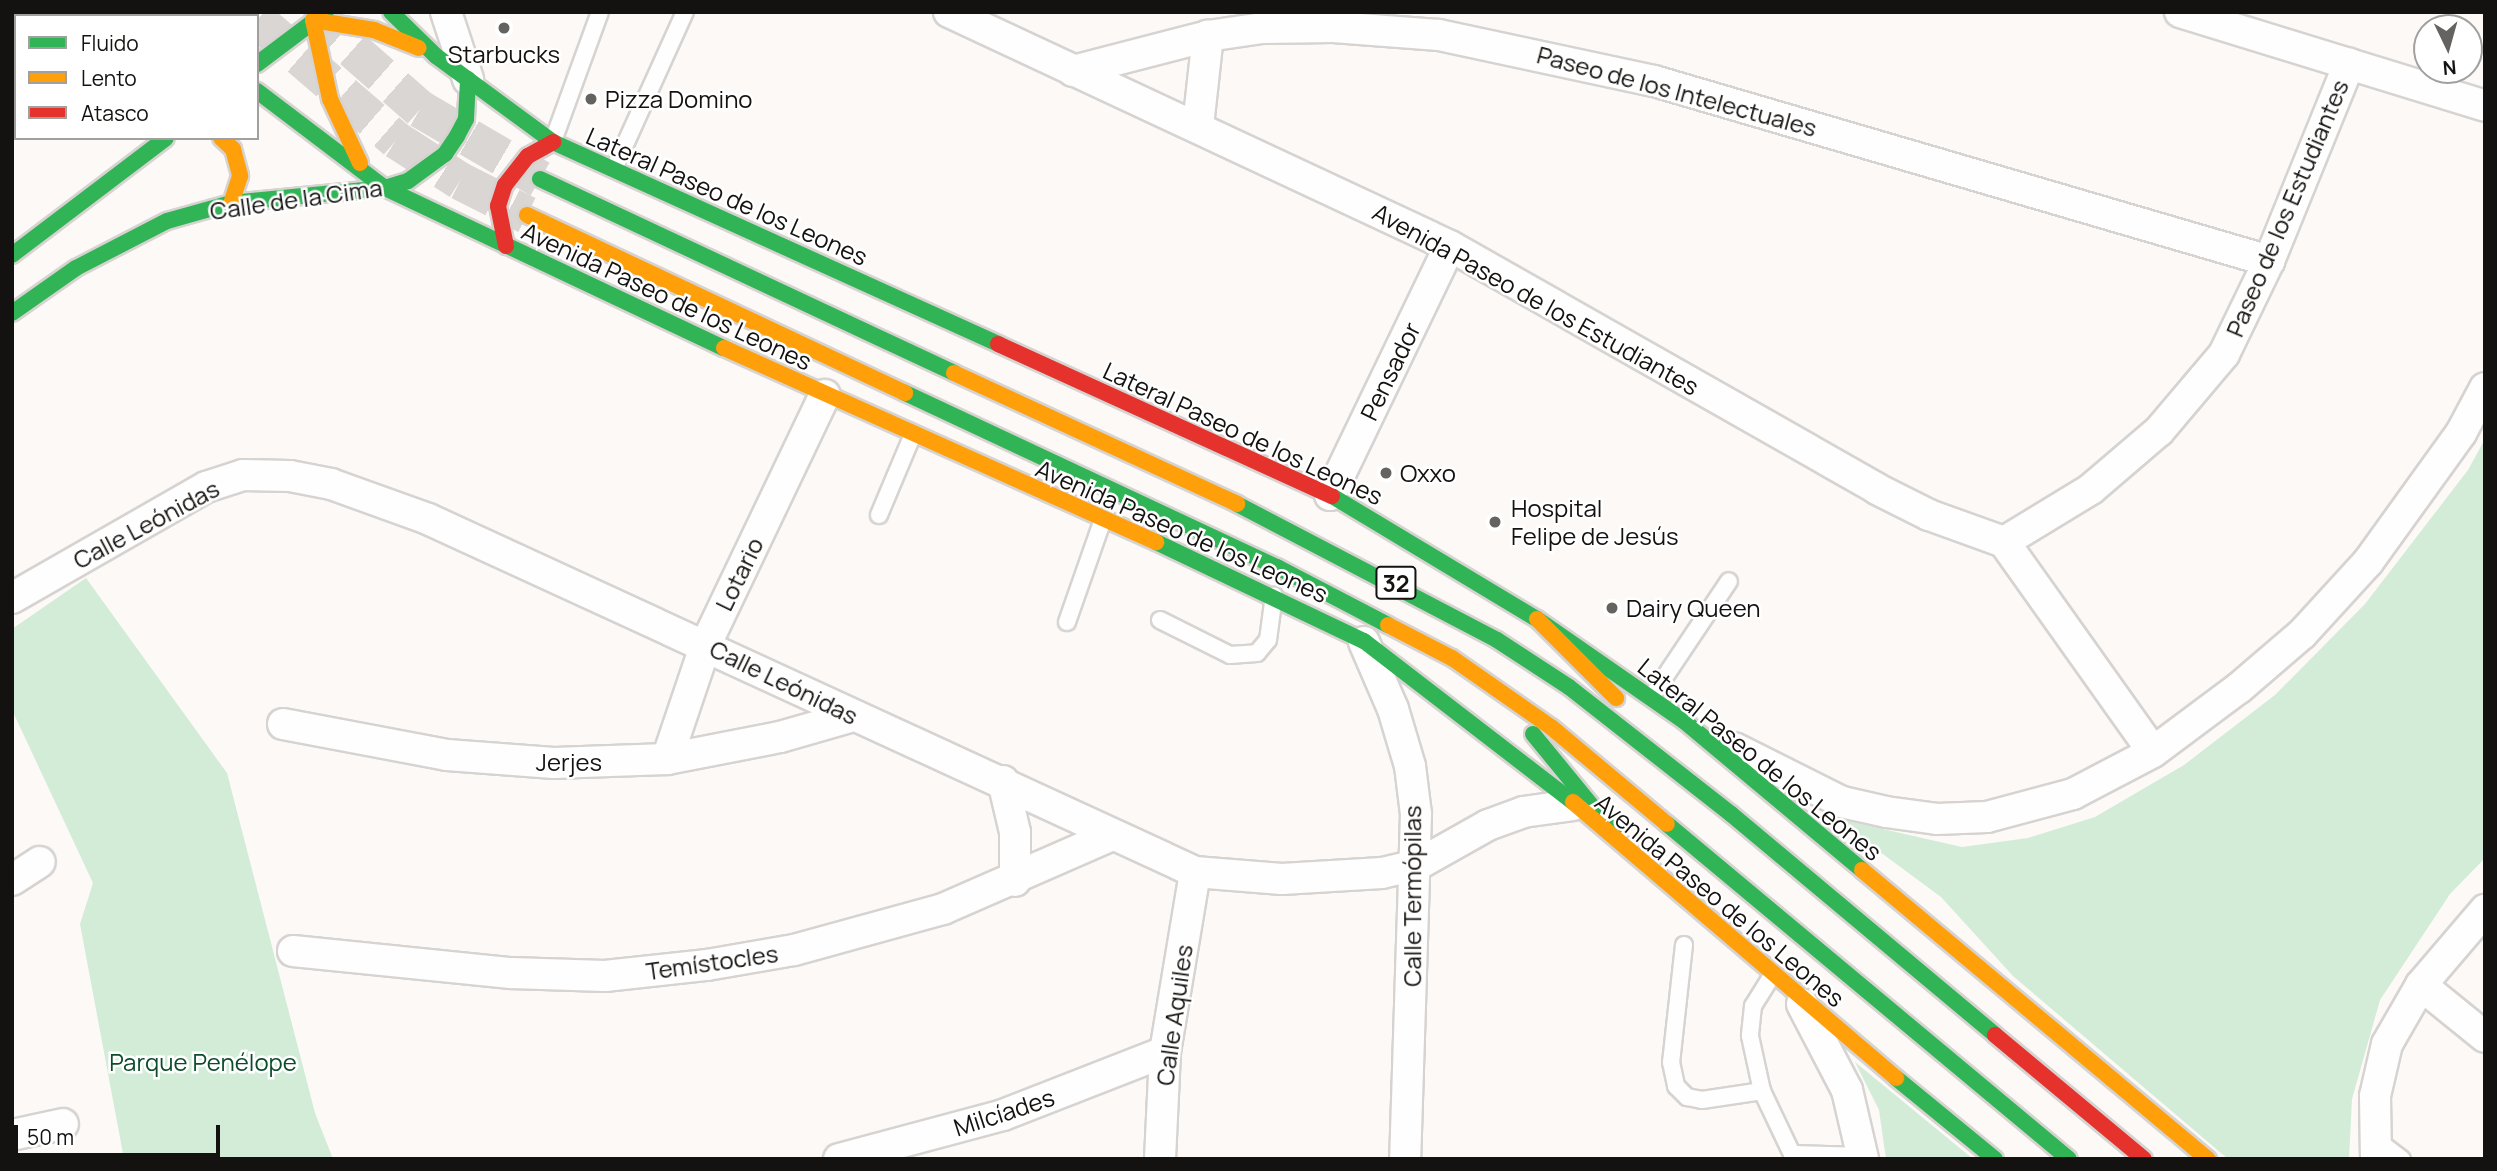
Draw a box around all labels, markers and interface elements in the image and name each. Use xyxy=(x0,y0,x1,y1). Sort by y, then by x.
legend xyxy=(14,14,259,140)
north arrow xyxy=(2413,14,2483,84)
marker: Starbucks xyxy=(496,20,512,36)
text: Fluido xyxy=(81,29,139,57)
place label: Starbucks xyxy=(448,40,560,68)
street label: Paseo de los Intelectuales xyxy=(1534,40,1820,142)
text: N xyxy=(2442,54,2458,81)
text: Lento xyxy=(81,64,137,92)
street label: Paseo de los Estudiantes xyxy=(2220,75,2354,341)
place label: Pizza Domino xyxy=(605,85,753,113)
marker: Pizza Domino xyxy=(583,91,599,107)
text: Atasco xyxy=(81,99,149,127)
street label: Lateral Paseo de los Leones xyxy=(582,121,872,271)
street label: Calle de la Cima xyxy=(208,173,384,225)
street label: Avenida Paseo de los Estudiantes xyxy=(1368,197,1704,401)
street label: Avenida Paseo de los Leones xyxy=(518,216,816,376)
street label: Pensador xyxy=(1354,317,1426,425)
street label: Lateral Paseo de los Leones xyxy=(1099,356,1387,510)
street label: Avenida Paseo de los Leones xyxy=(1032,454,1332,608)
place label: Oxxo xyxy=(1400,459,1456,487)
marker: Oxxo xyxy=(1378,465,1394,481)
street label: Calle Leónidas xyxy=(68,473,224,575)
place label: Hospital Felipe de Jesús xyxy=(1511,494,1679,550)
marker: Hospital Felipe de Jesús xyxy=(1485,512,1505,532)
street label: Lotario xyxy=(709,533,769,615)
road number: 32 xyxy=(1375,564,1417,603)
place label: Dairy Queen xyxy=(1626,594,1761,622)
marker: Dairy Queen xyxy=(1604,600,1620,616)
street label: Calle Leónidas xyxy=(705,634,863,730)
street label: Lateral Paseo de los Leones xyxy=(1632,652,1888,866)
street label: Jerjes xyxy=(536,748,602,776)
street label: Avenida Paseo de los Leones xyxy=(1590,787,1850,1013)
street label: Calle Termópilas xyxy=(1398,805,1426,987)
street label: Temístocles xyxy=(644,938,780,986)
street label: Calle Aquiles xyxy=(1150,943,1198,1087)
park label: Parque Penélope xyxy=(109,1048,297,1076)
street label: Milcíades xyxy=(950,1082,1058,1142)
scale bar xyxy=(18,1112,224,1156)
text: 50 m xyxy=(27,1123,74,1151)

